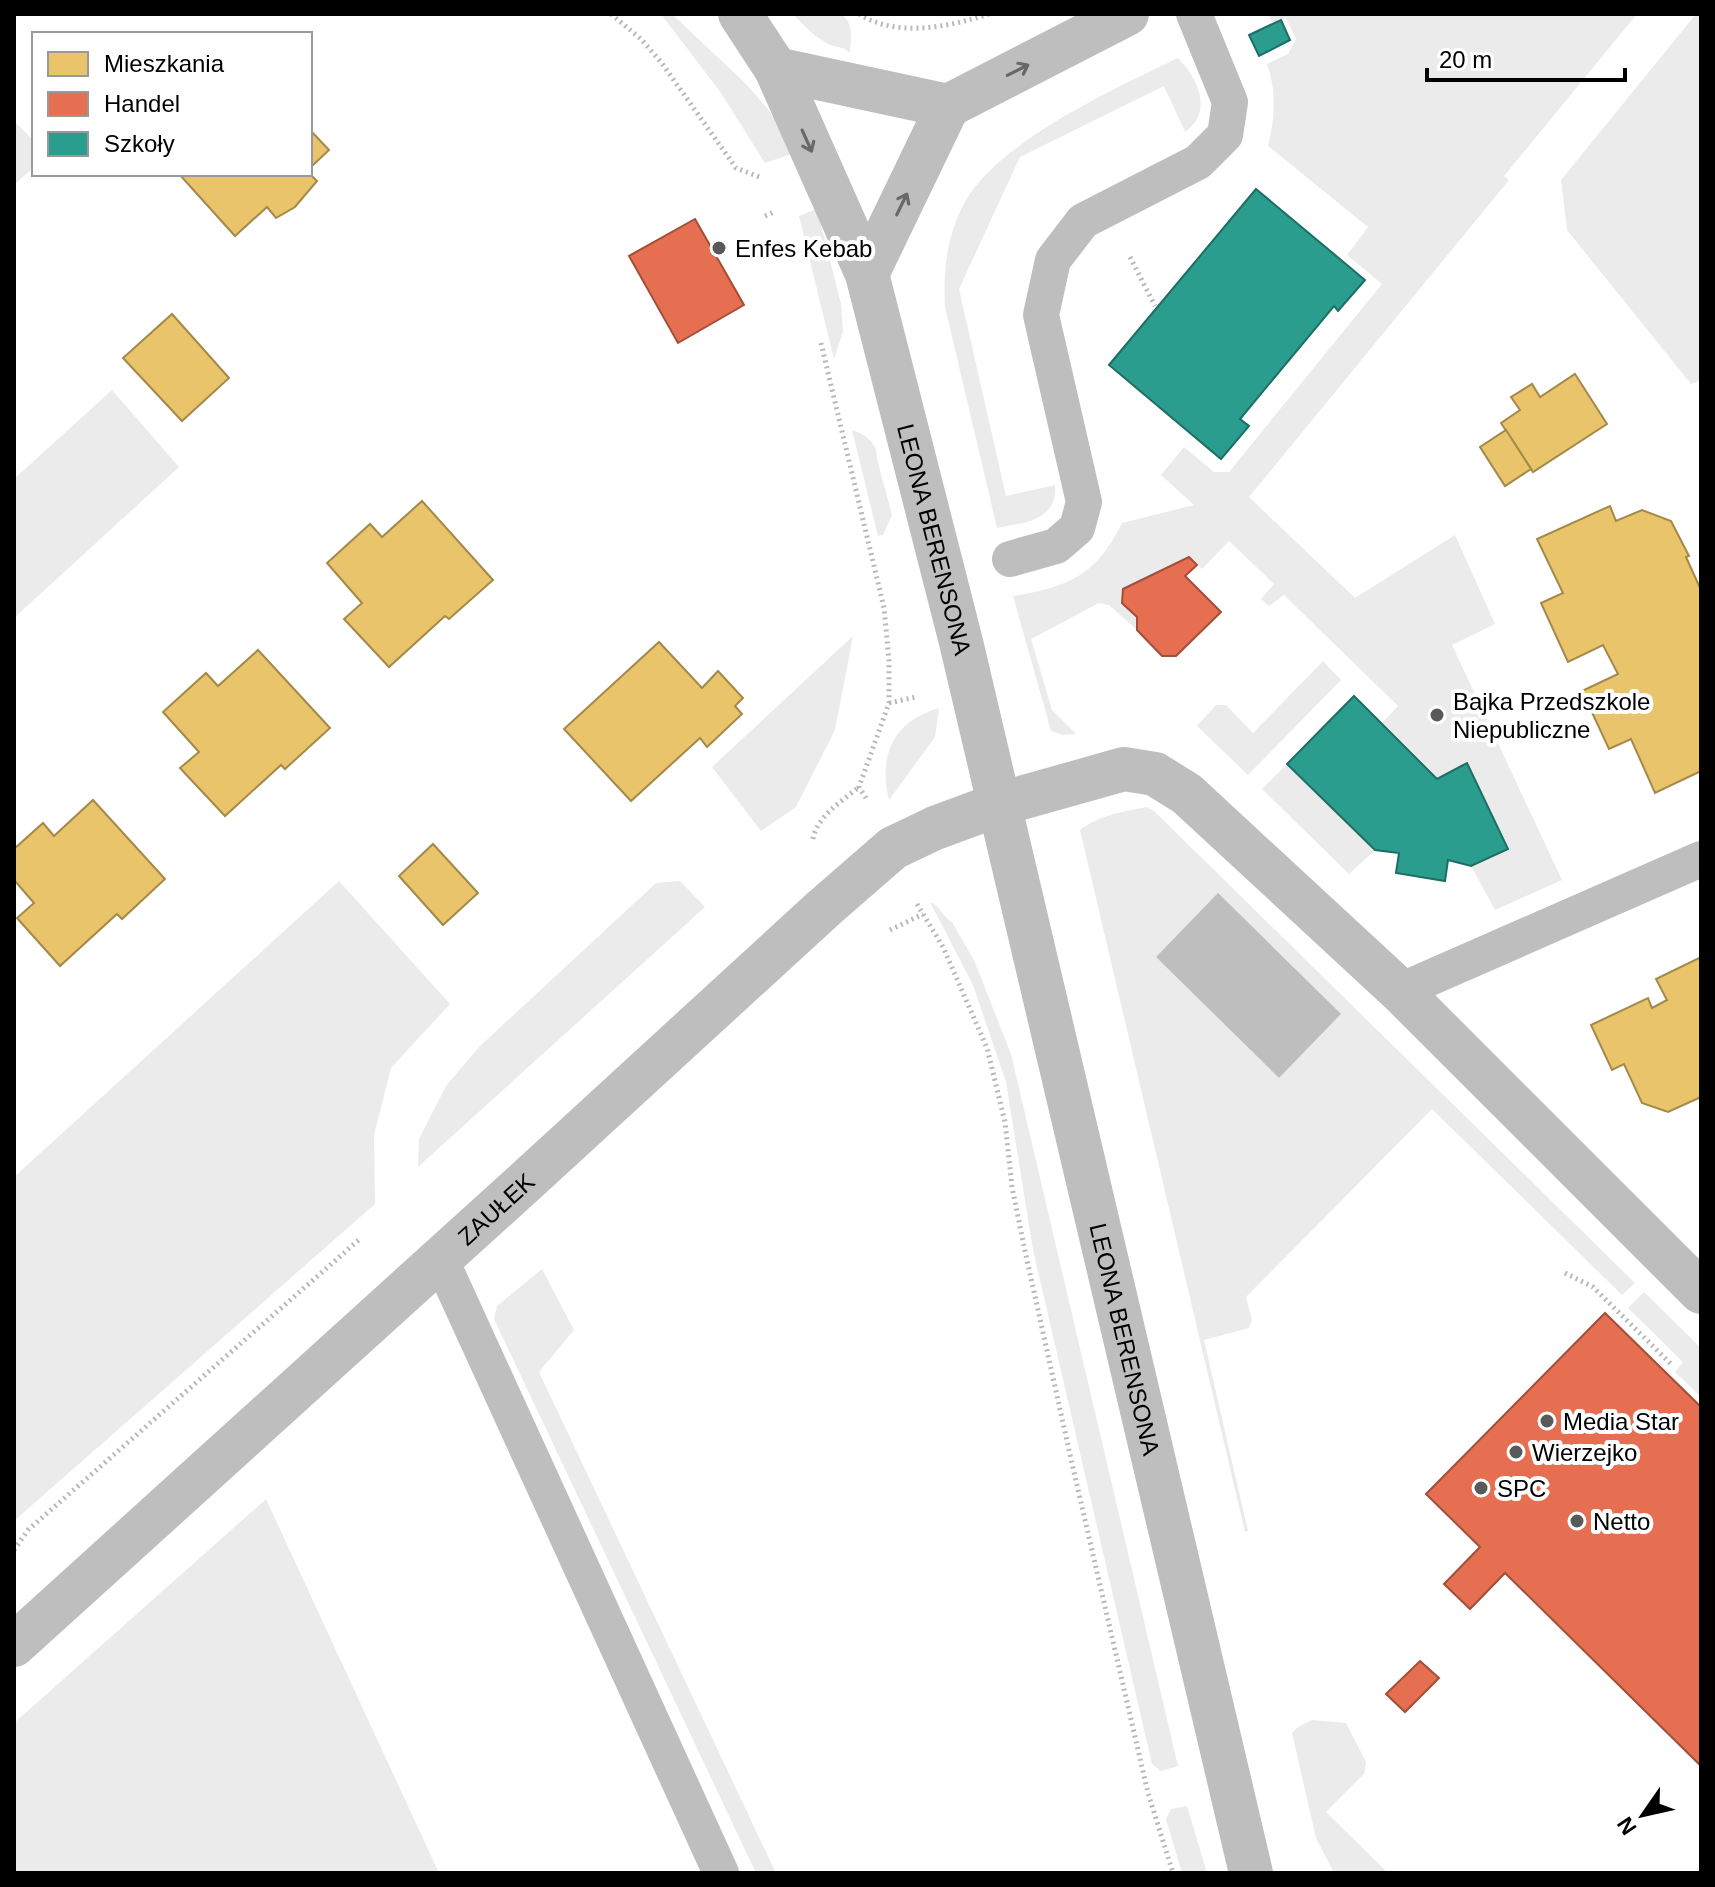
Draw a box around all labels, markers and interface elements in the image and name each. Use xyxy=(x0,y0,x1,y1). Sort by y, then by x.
legend xyxy=(32,32,312,176)
scale bar xyxy=(1427,32,1625,82)
text: 20 m xyxy=(1439,46,1492,73)
text: Mieszkania xyxy=(104,50,225,77)
one-way arrow xyxy=(1005,62,1029,78)
text: Handel xyxy=(104,90,180,117)
one-way arrow xyxy=(801,128,816,152)
text: Szkoły xyxy=(104,130,175,157)
one-way arrow xyxy=(895,193,910,216)
place label: Enfes Kebab xyxy=(735,235,872,262)
marker: Enfes Kebab xyxy=(710,239,728,257)
street label: LEONA BERENSONA xyxy=(892,421,977,658)
place label: Bajka Przedszkole Niepubliczne xyxy=(1453,688,1650,743)
marker: Bajka Przedszkole Niepubliczne xyxy=(1428,706,1446,724)
street label: ZAUŁEK xyxy=(452,1167,539,1250)
street label: LEONA BERENSONA xyxy=(1085,1220,1166,1458)
place label: Media Star xyxy=(1563,1408,1679,1435)
marker: Media Star xyxy=(1538,1412,1556,1430)
place label: Wierzejko xyxy=(1532,1439,1637,1466)
marker: Wierzejko xyxy=(1507,1443,1525,1461)
place label: SPC xyxy=(1497,1475,1546,1502)
marker: SPC xyxy=(1472,1479,1490,1497)
place label: Netto xyxy=(1593,1508,1650,1535)
marker: Netto xyxy=(1568,1512,1586,1530)
north arrow xyxy=(1603,1775,1683,1855)
text: N xyxy=(1612,1812,1642,1839)

